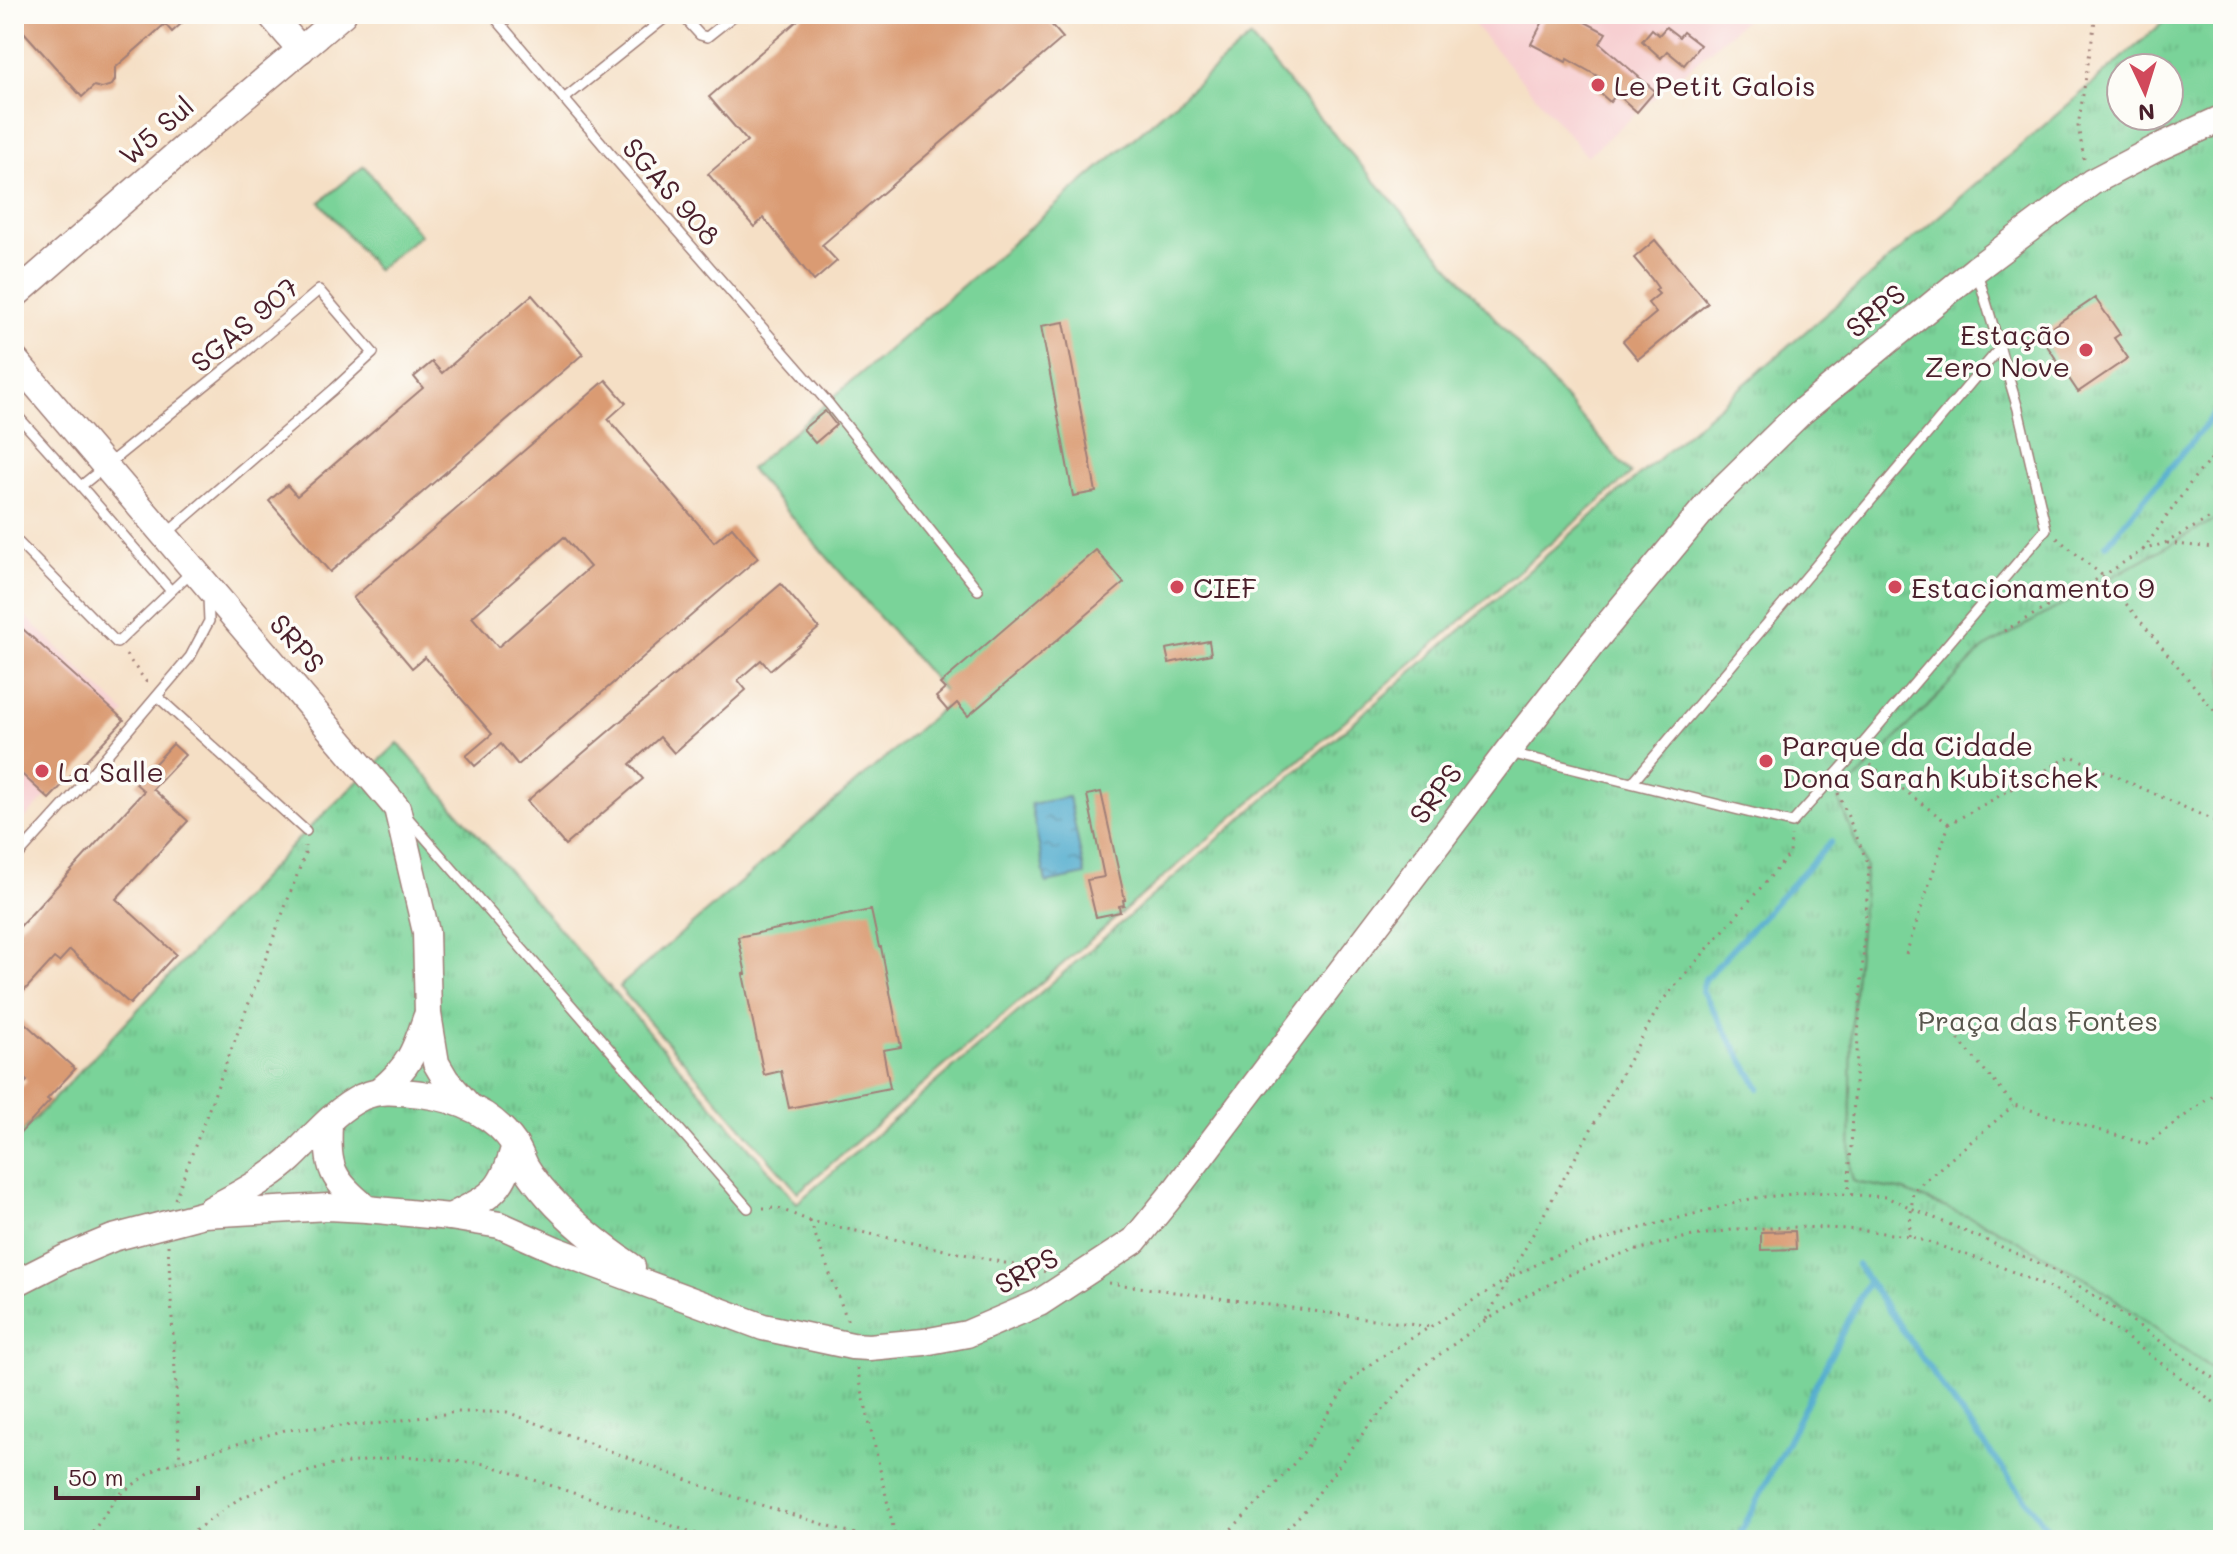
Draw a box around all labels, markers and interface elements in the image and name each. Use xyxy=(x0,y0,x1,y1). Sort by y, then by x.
north arrow xyxy=(2105,52,2185,132)
place label: Le Petit Galois xyxy=(1614,67,1816,103)
marker: Le Petit Galois xyxy=(1589,76,1607,94)
street label: W5 Sul xyxy=(111,88,201,172)
text: N xyxy=(2137,97,2156,127)
street label: SGAS 908 xyxy=(615,130,729,252)
street label: SGAS 907 xyxy=(183,268,305,380)
street label: SRPS xyxy=(1838,275,1912,345)
place label: Estação Zero Nove xyxy=(1925,316,2070,384)
marker: Estação Zero Nove xyxy=(2077,341,2095,359)
place label: CIEF xyxy=(1193,569,1257,605)
place label: Estacionamento 9 xyxy=(1911,569,2155,605)
marker: CIEF xyxy=(1168,578,1186,596)
marker: Estacionamento 9 xyxy=(1886,578,1904,596)
street label: SRPS xyxy=(263,606,333,680)
place label: Parque da Cidade Dona Sarah Kubitschek xyxy=(1782,727,2098,795)
marker: Parque da Cidade Dona Sarah Kubitschek xyxy=(1757,752,1775,770)
place label: La Salle xyxy=(58,753,164,789)
street label: SRPS xyxy=(1401,756,1469,830)
marker: La Salle xyxy=(33,762,51,780)
park label: Praça das Fontes xyxy=(1918,1002,2158,1038)
street label: SRPS xyxy=(988,1238,1064,1302)
scale bar xyxy=(56,1450,198,1500)
text: 50 m xyxy=(68,1461,124,1492)

